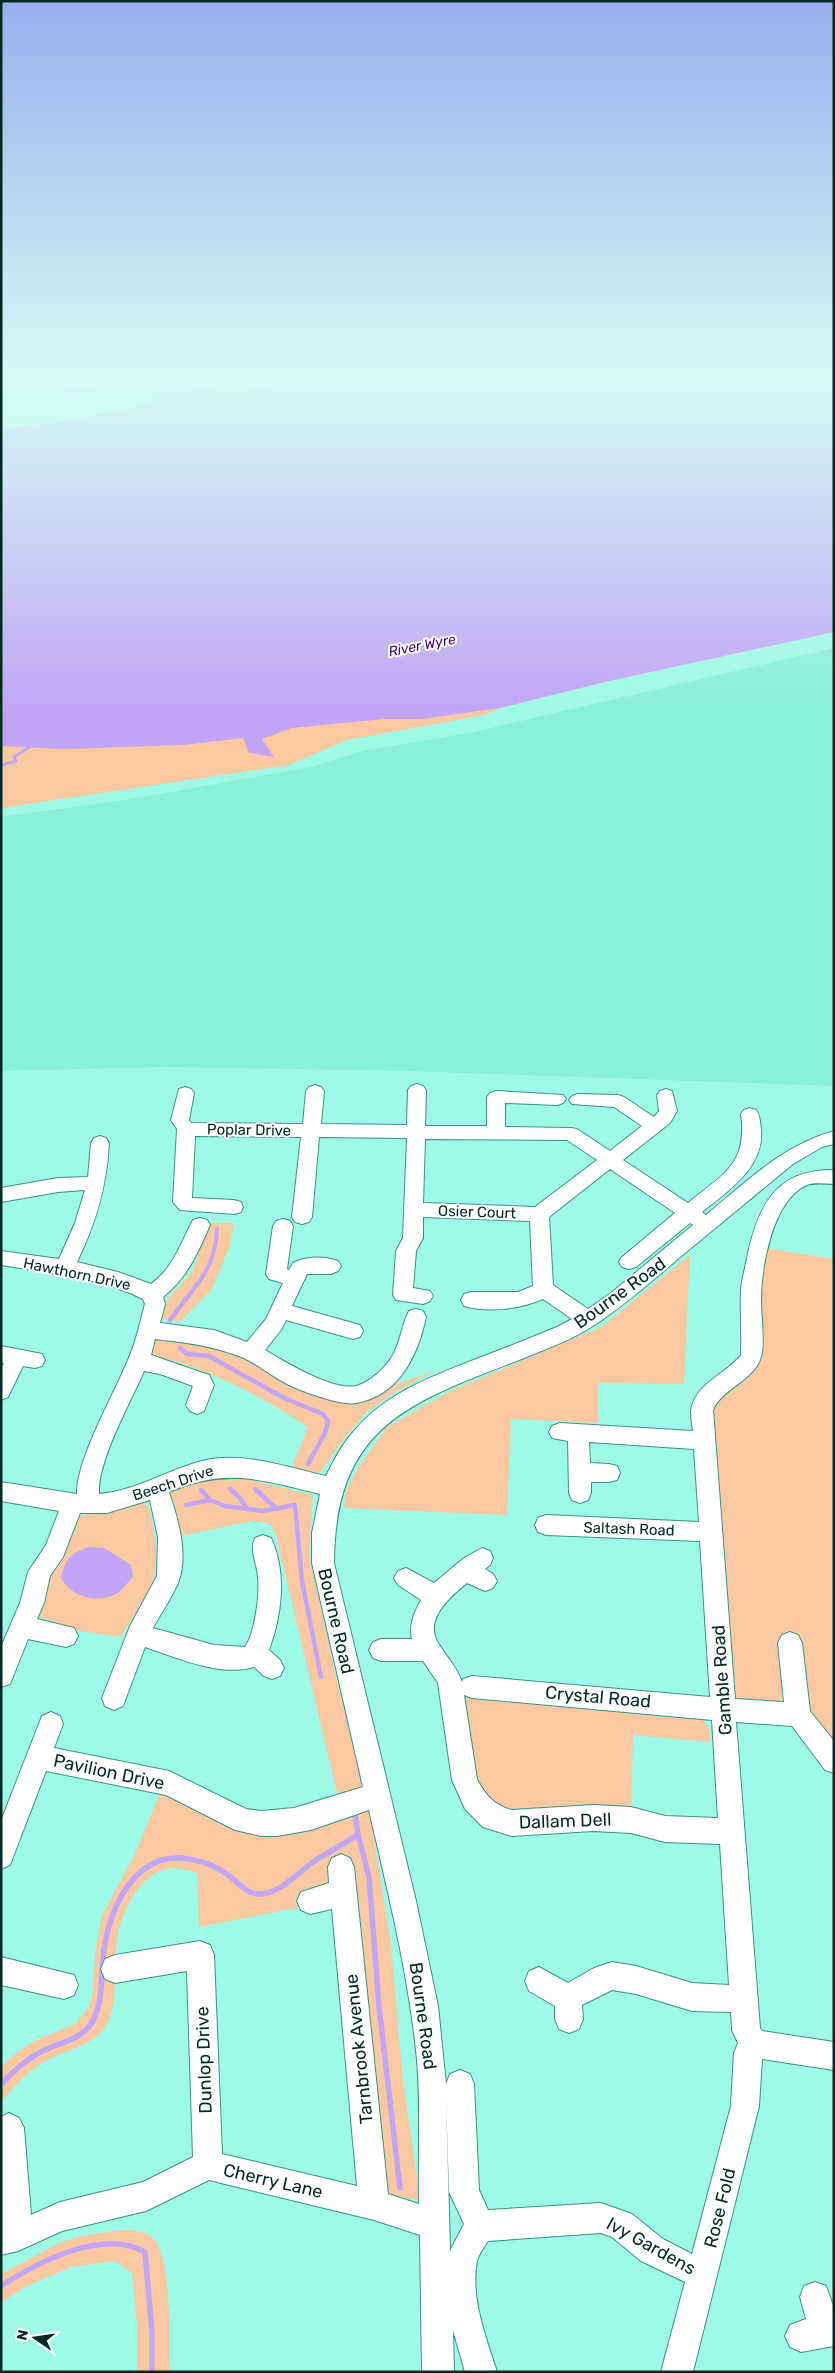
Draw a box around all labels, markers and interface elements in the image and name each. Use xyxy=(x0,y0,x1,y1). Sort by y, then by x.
water label: River Wyre xyxy=(387,631,457,660)
street label: Poplar Drive xyxy=(207,1120,291,1140)
street label: Osier Court xyxy=(438,1202,516,1222)
street label: Bourne Road xyxy=(570,1252,670,1334)
street label: Hawthorn Drive xyxy=(22,1254,132,1294)
street label: Beech Drive xyxy=(130,1461,216,1505)
street label: Saltash Road xyxy=(583,1518,675,1540)
street label: Bourne Road xyxy=(313,1566,359,1676)
street label: Gamble Road xyxy=(707,1624,737,1736)
street label: Crystal Road xyxy=(544,1681,652,1713)
street label: Pavilion Drive xyxy=(51,1749,167,1795)
street label: Dallam Dell xyxy=(518,1808,612,1834)
street label: Bourne Road xyxy=(405,1961,441,2071)
street label: Tarnbrook Avenue xyxy=(340,1973,378,2125)
street label: Dunlop Drive xyxy=(191,2006,217,2114)
street label: Cherry Lane xyxy=(221,2159,325,2203)
street label: Rose Fold xyxy=(699,2166,741,2250)
street label: Ivy Gardens xyxy=(603,2213,699,2279)
north arrow xyxy=(10,2313,60,2363)
text: N xyxy=(13,2328,32,2342)

